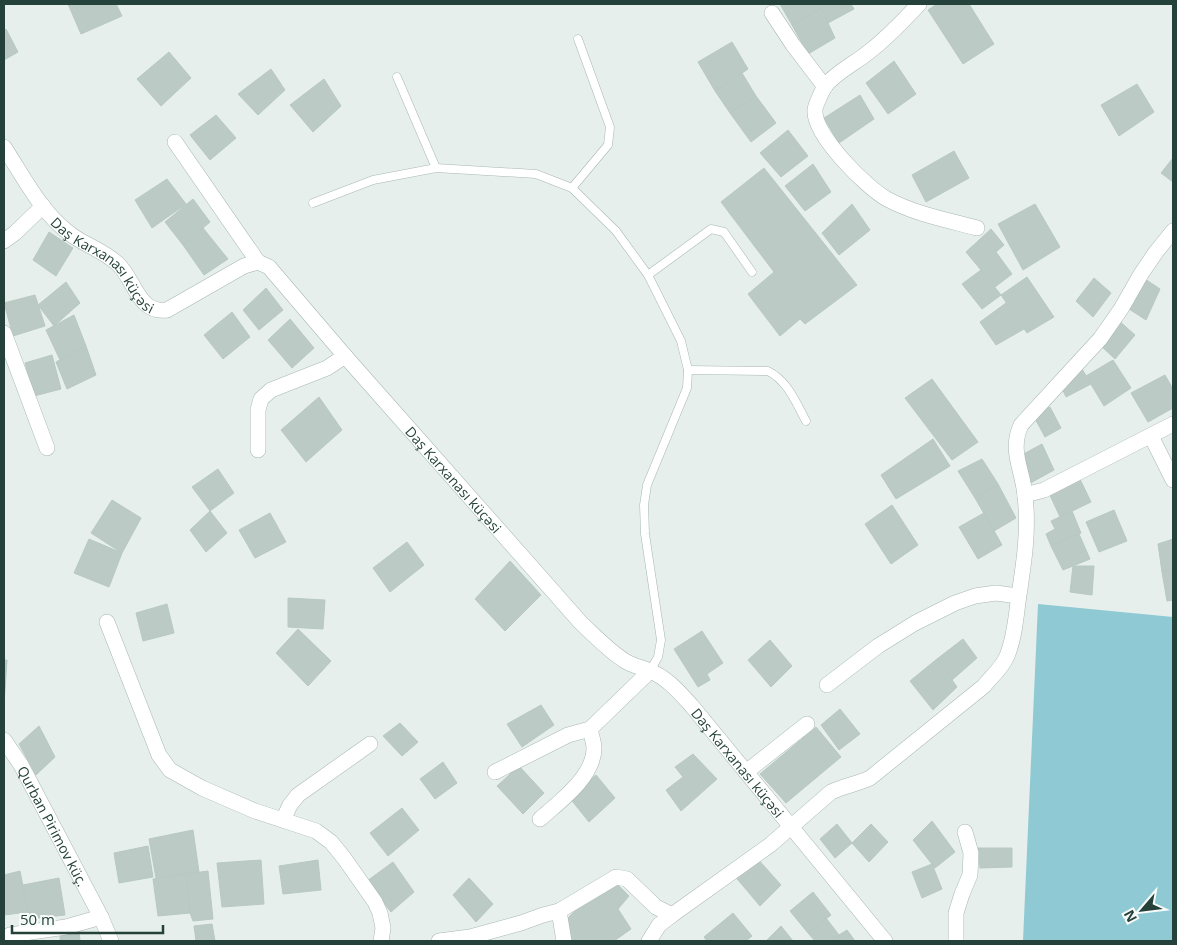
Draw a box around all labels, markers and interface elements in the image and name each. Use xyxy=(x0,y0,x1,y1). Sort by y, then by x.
street label: Daş Karxanası küçəsi xyxy=(47,213,157,317)
street label: Daş Karxanası küçəsi xyxy=(402,422,506,537)
street label: Daş Karxanası küçəsi xyxy=(687,704,789,821)
street label: Qurban Pirimov küç. xyxy=(14,762,93,889)
north arrow xyxy=(1117,885,1167,935)
scale bar xyxy=(12,902,164,934)
text: N xyxy=(1119,907,1141,926)
text: 50 m xyxy=(20,909,55,929)

